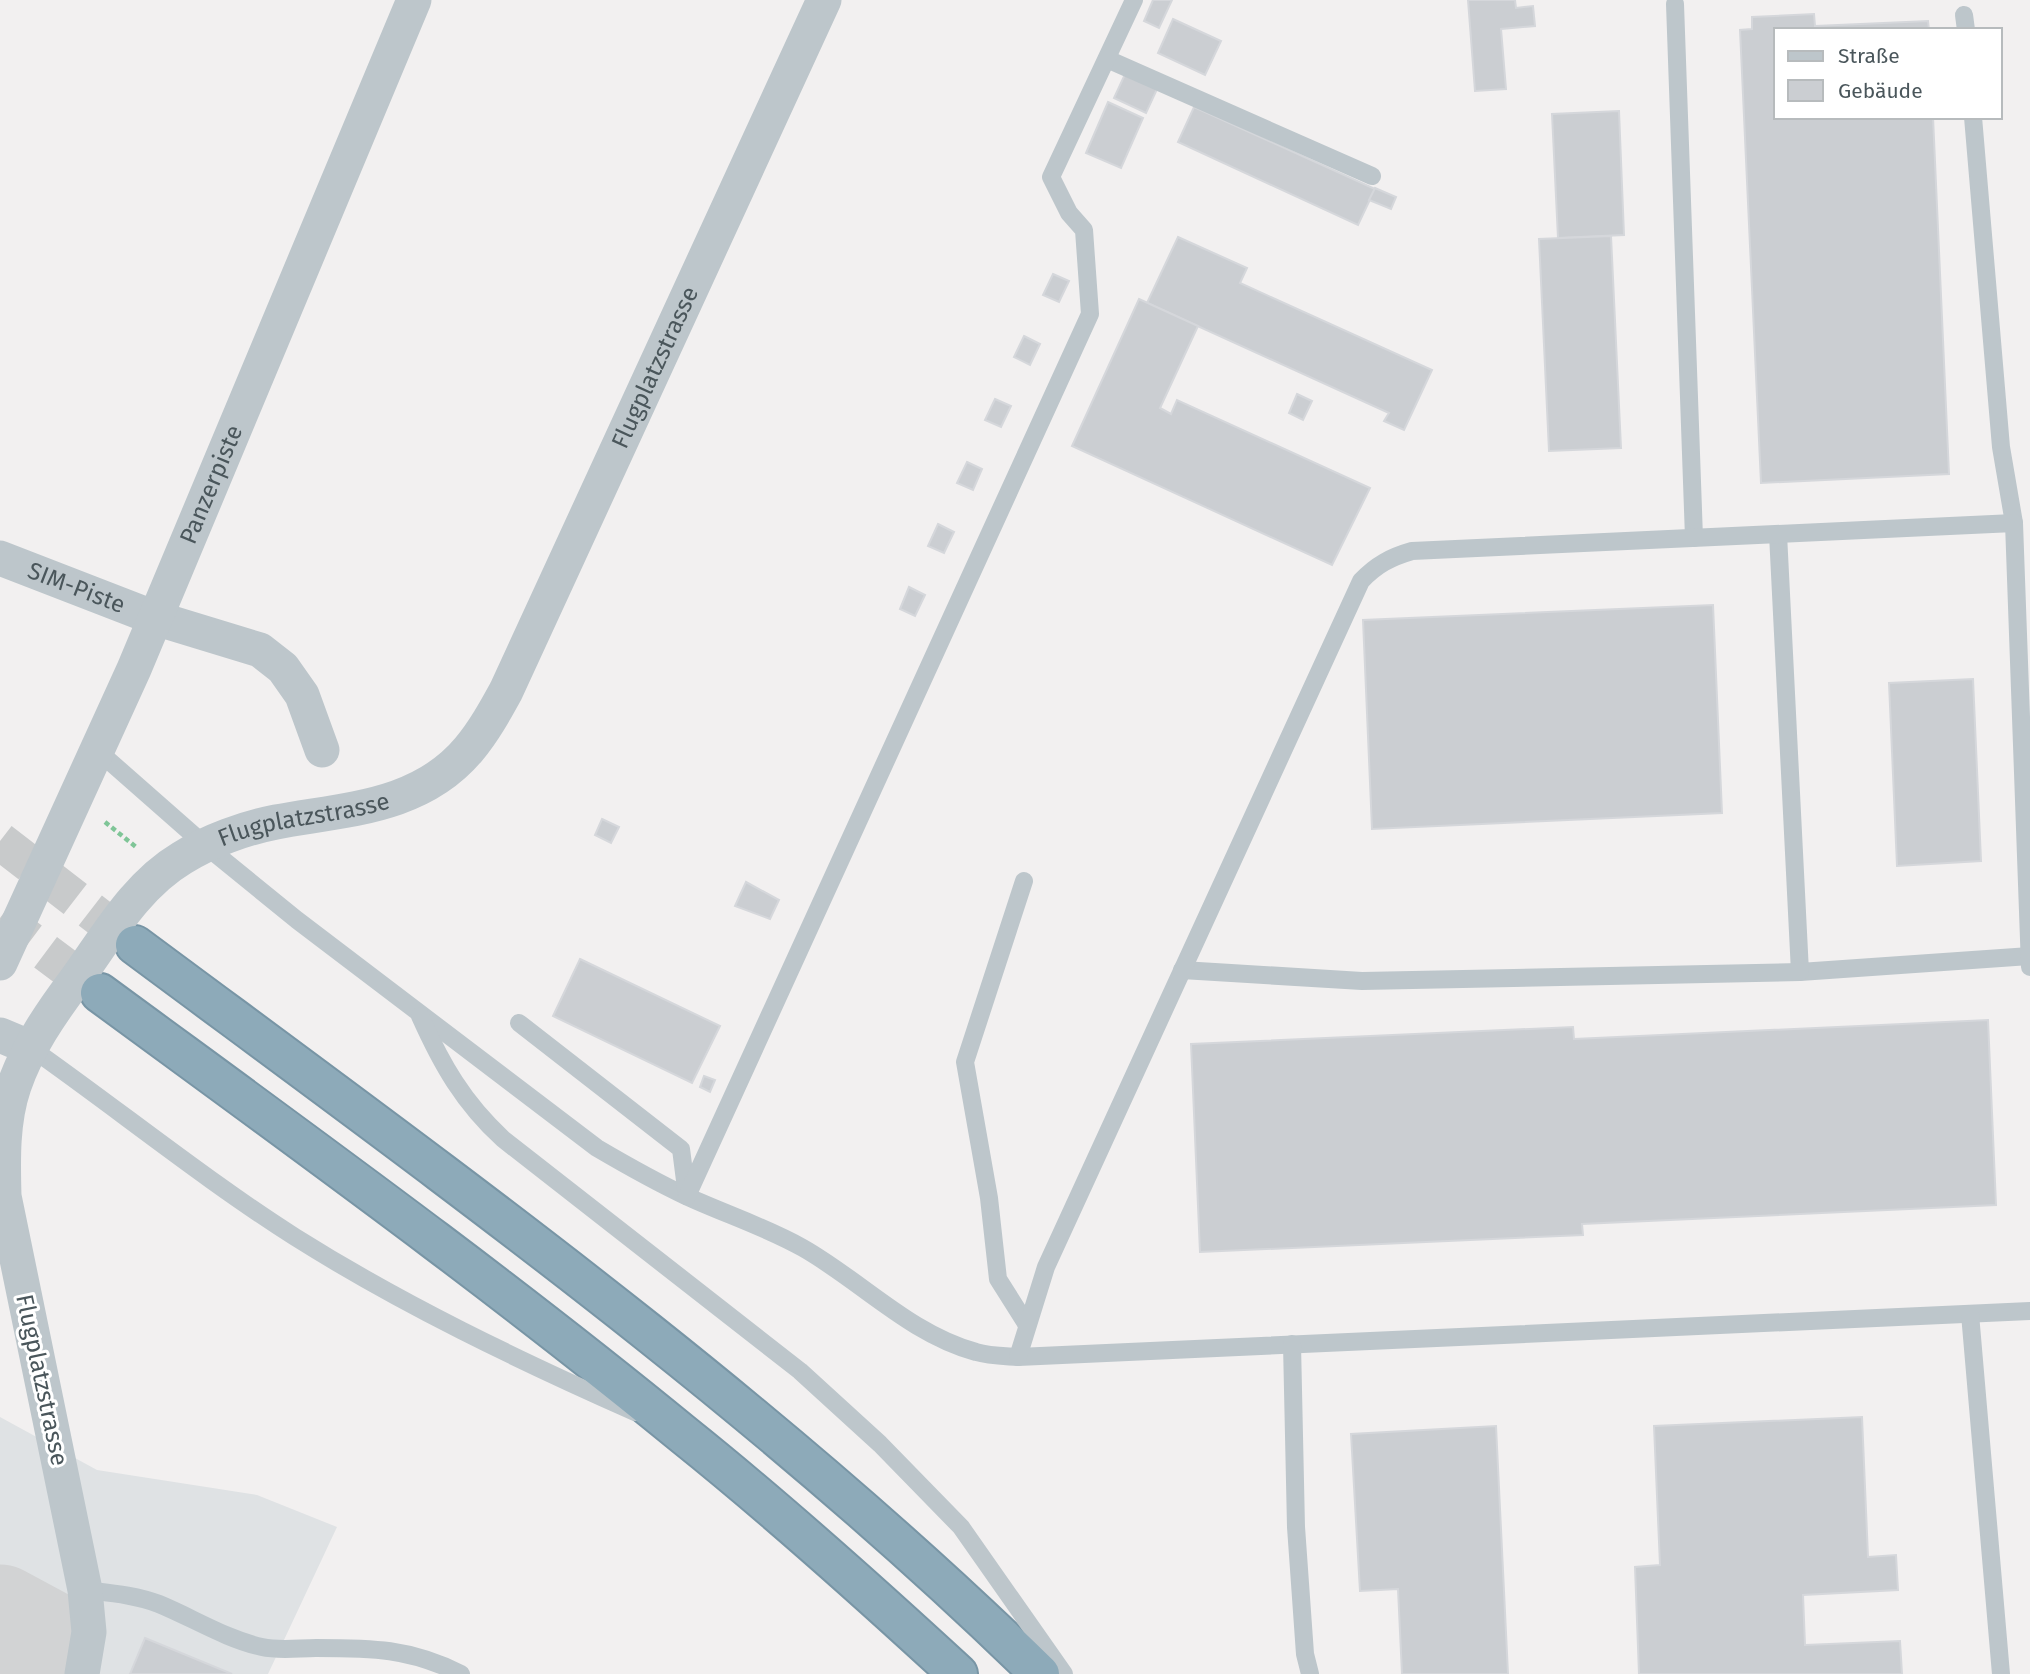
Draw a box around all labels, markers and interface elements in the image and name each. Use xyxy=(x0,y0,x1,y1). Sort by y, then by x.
legend xyxy=(1774,28,2002,119)
text: Straße xyxy=(1838,43,1900,69)
text: Gebäude xyxy=(1838,78,1923,104)
street label: Flugplatzstrasse xyxy=(606,282,704,453)
street label: Panzerpiste xyxy=(174,421,248,548)
street label: SIM-Piste xyxy=(24,556,129,619)
street label: Flugplatzstrasse xyxy=(214,787,393,852)
street label: Flugplatzstrasse xyxy=(10,1292,74,1468)

